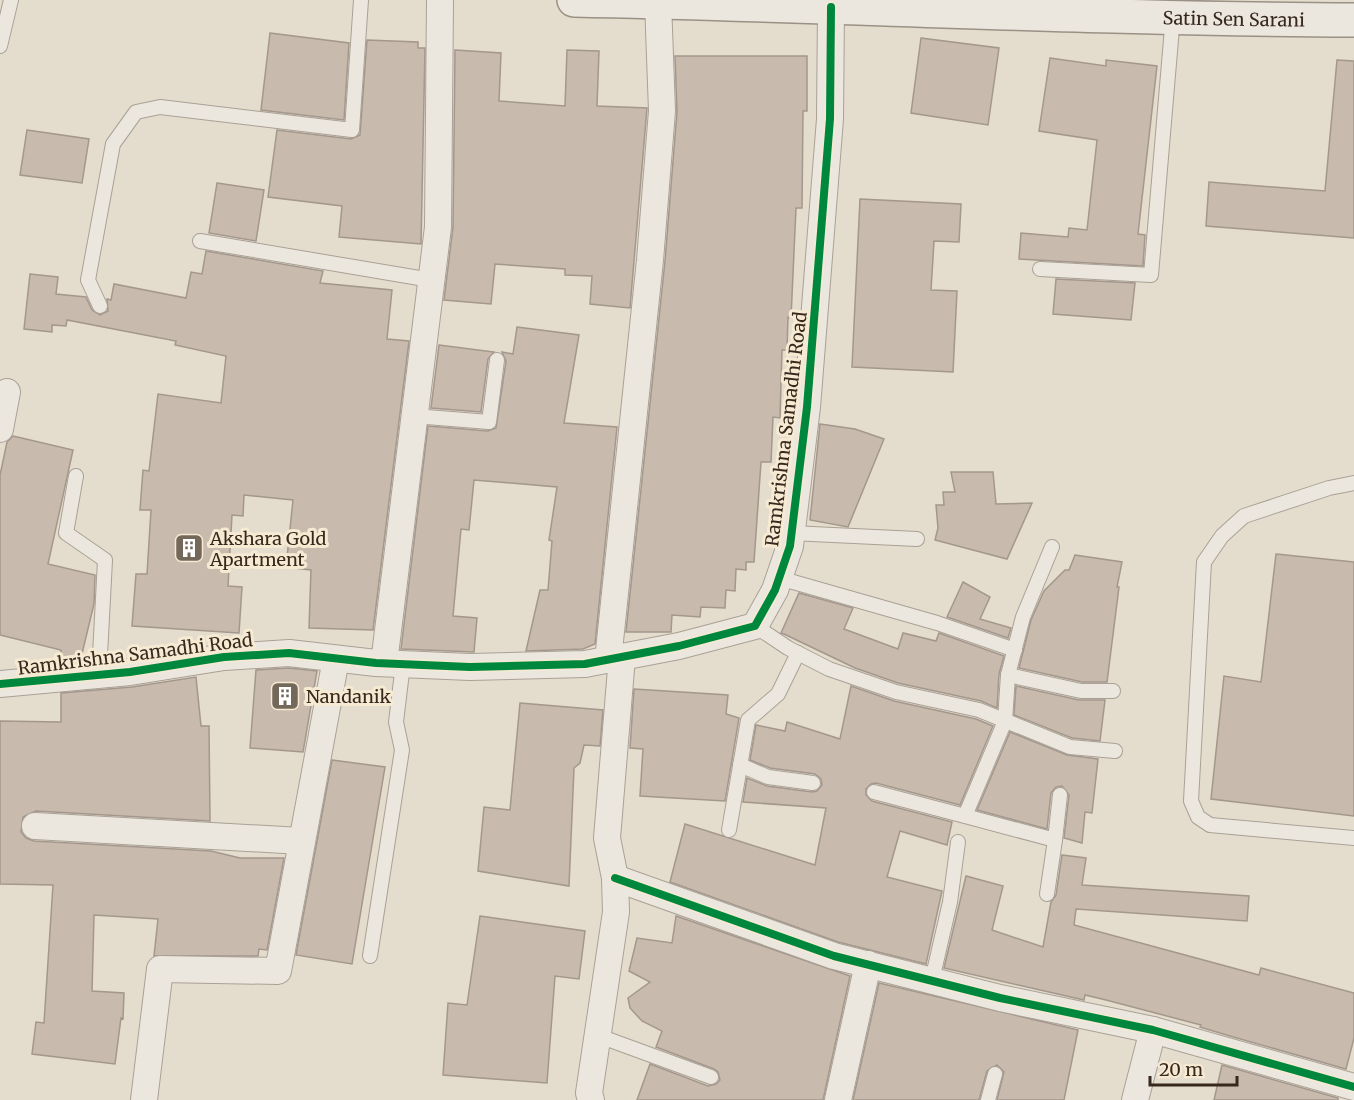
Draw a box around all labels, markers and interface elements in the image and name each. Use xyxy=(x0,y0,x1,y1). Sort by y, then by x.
street label: Satin Sen Sarani xyxy=(1162,6,1305,31)
street label: Ramkrishna Samadhi Road xyxy=(760,310,812,548)
place label: Akshara Gold Apartment xyxy=(209,527,327,571)
building icon: Akshara Gold Apartment xyxy=(173,532,205,564)
street label: Ramkrishna Samadhi Road xyxy=(16,628,254,680)
building icon: Nandanik xyxy=(269,680,301,712)
place label: Nandanik xyxy=(306,685,392,708)
scale bar xyxy=(1150,1049,1237,1087)
text: 20 m xyxy=(1159,1058,1203,1081)

